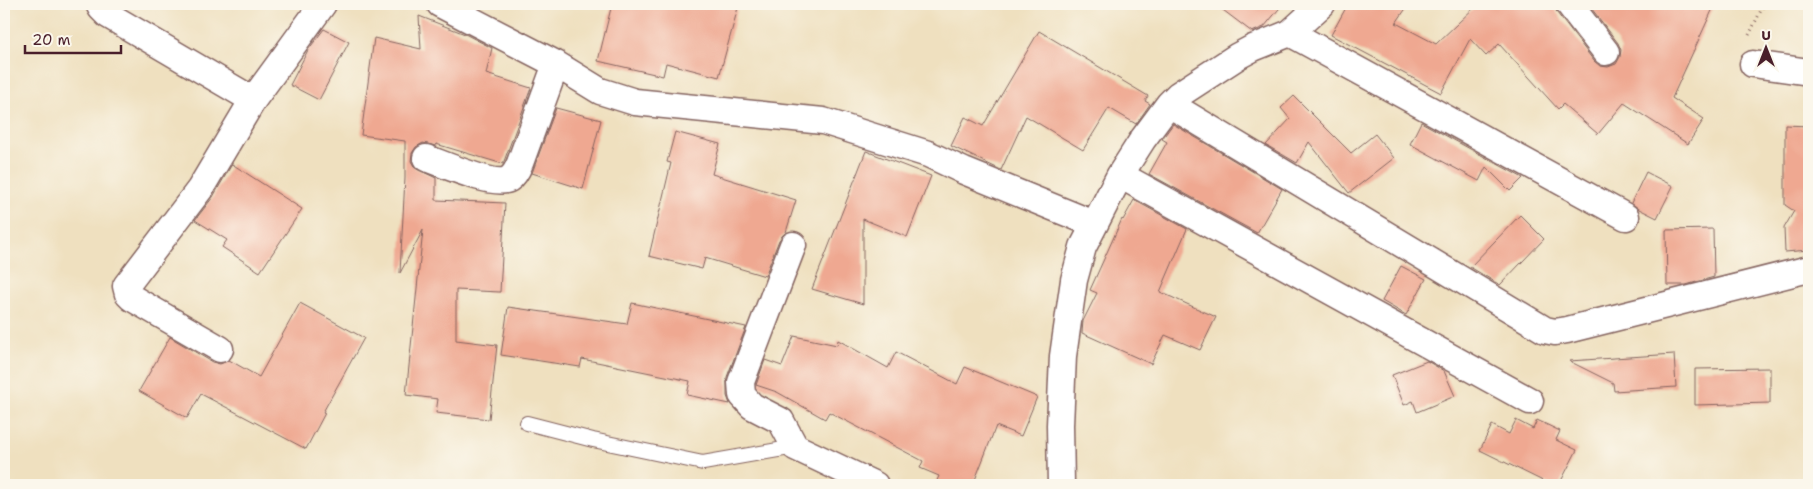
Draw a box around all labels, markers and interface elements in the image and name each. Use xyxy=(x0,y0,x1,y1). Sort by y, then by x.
scale bar xyxy=(25,22,121,54)
north arrow xyxy=(1740,22,1790,72)
text: U xyxy=(1761,26,1771,44)
text: 20 m xyxy=(32,30,71,50)

